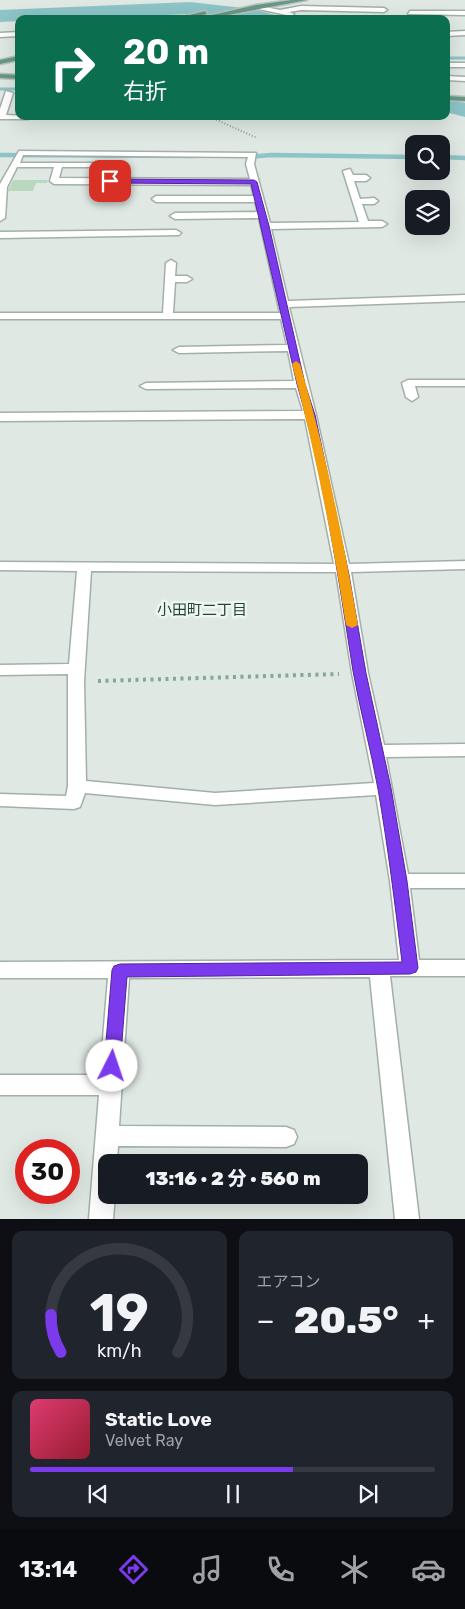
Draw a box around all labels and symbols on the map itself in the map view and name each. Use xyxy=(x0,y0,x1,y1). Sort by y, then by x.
pin xyxy=(89,160,131,202)
district label: 小田町二丁目 xyxy=(157,601,247,619)
position arrow xyxy=(85,1039,137,1091)
speed limit sign: 30 xyxy=(15,1139,80,1204)

